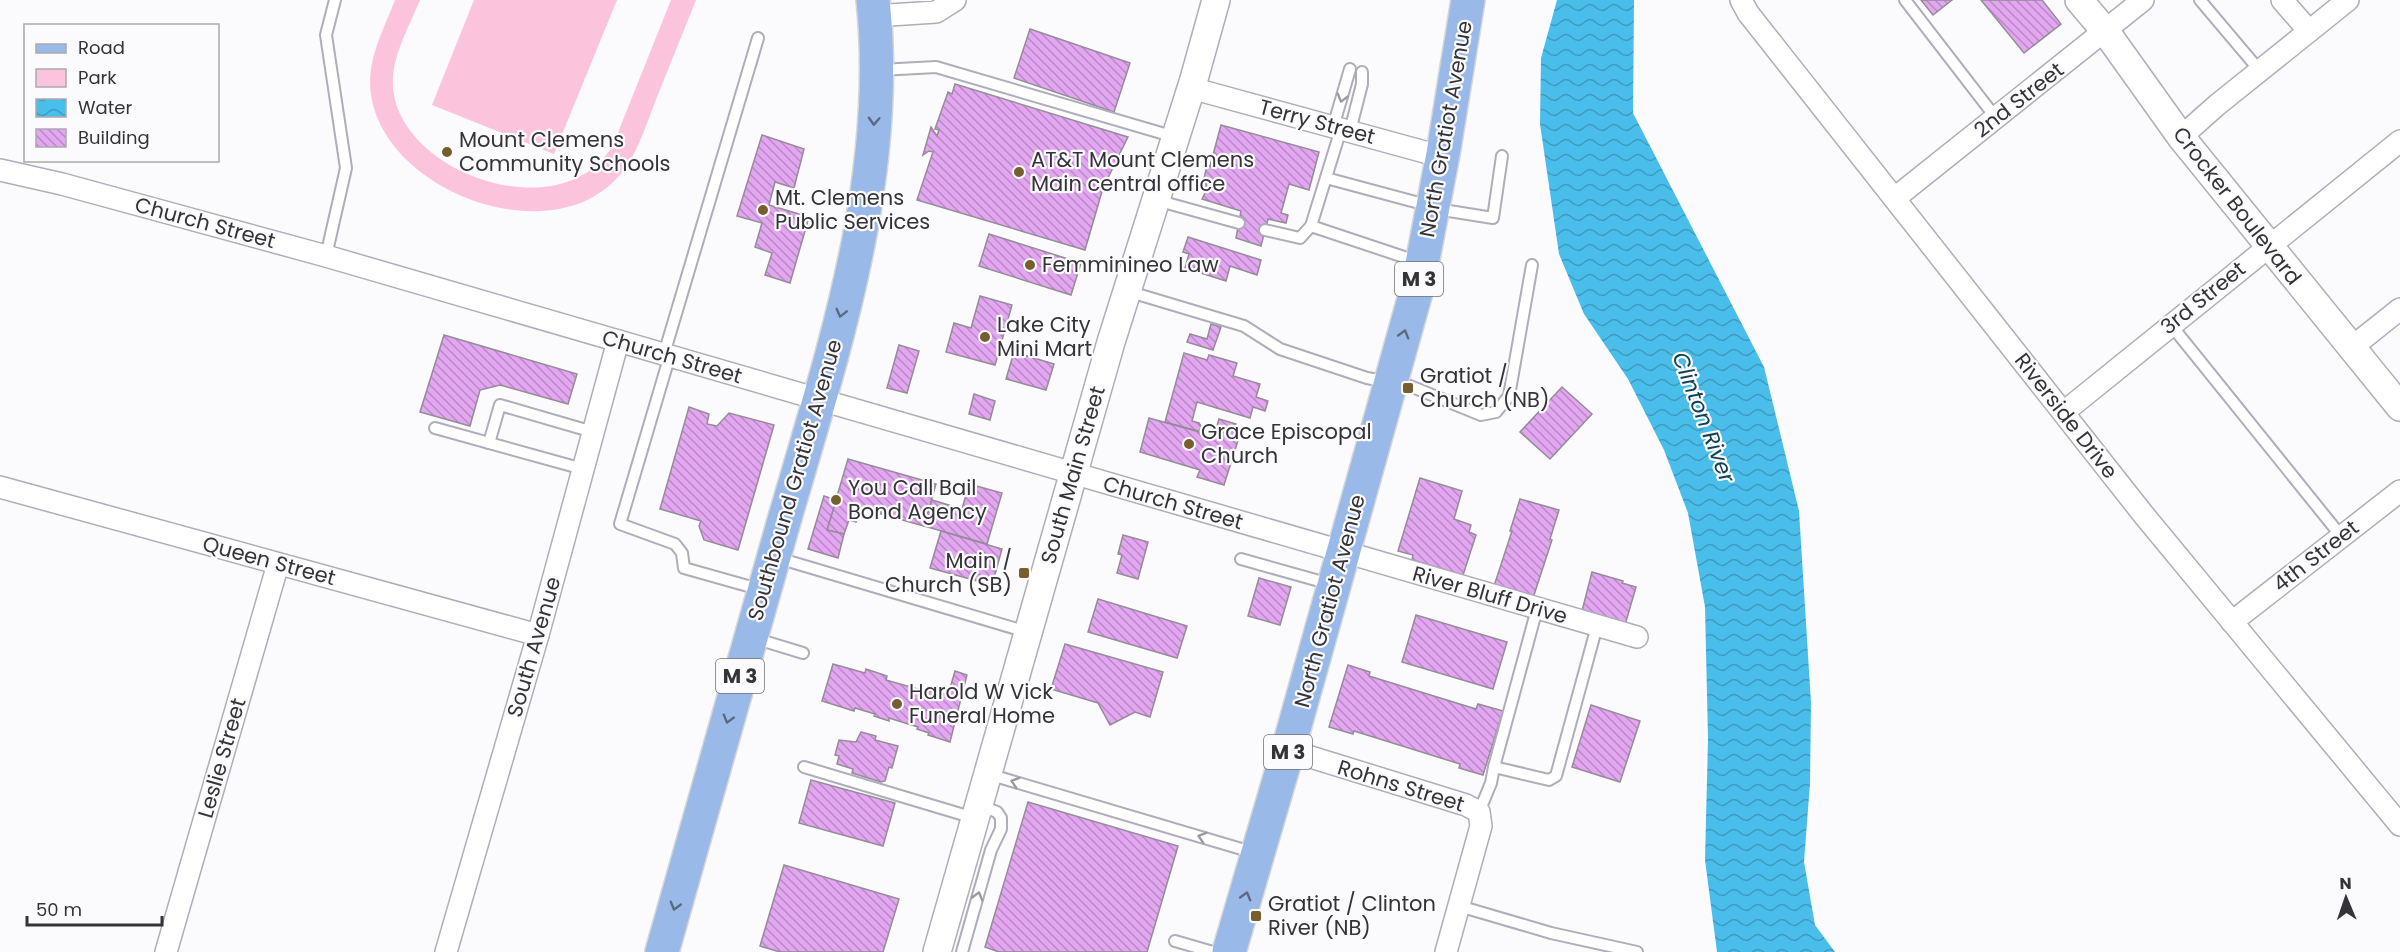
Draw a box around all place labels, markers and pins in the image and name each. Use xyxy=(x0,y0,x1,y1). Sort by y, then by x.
place label: Mount Clemens Community Schools xyxy=(459,125,671,178)
marker: Mount Clemens Community Schools xyxy=(440,145,454,159)
place label: AT&T Mount Clemens Main central office xyxy=(1031,145,1254,198)
marker: AT&T Mount Clemens Main central office xyxy=(1012,165,1026,179)
place label: Mt. Clemens Public Services xyxy=(775,183,930,236)
marker: Mt. Clemens Public Services xyxy=(756,203,770,217)
place label: Femminineo Law xyxy=(1042,250,1219,279)
marker: Femminineo Law xyxy=(1023,258,1037,272)
place label: Lake City Mini Mart xyxy=(997,310,1092,363)
marker: Lake City Mini Mart xyxy=(978,330,992,344)
place label: Gratiot / Church (NB) xyxy=(1420,361,1549,414)
marker: Gratiot / Church (NB) xyxy=(1401,381,1415,395)
place label: Grace Episcopal Church xyxy=(1201,417,1372,470)
marker: Grace Episcopal Church xyxy=(1182,437,1196,451)
place label: You Call Bail Bond Agency xyxy=(848,473,987,526)
marker: You Call Bail Bond Agency xyxy=(829,493,843,507)
place label: Main / Church (SB) xyxy=(885,546,1012,599)
marker: Main / Church (SB) xyxy=(1017,566,1031,580)
place label: Harold W Vick Funeral Home xyxy=(909,677,1055,730)
marker: Harold W Vick Funeral Home xyxy=(890,697,904,711)
place label: Gratiot / Clinton River (NB) xyxy=(1268,889,1436,942)
marker: Gratiot / Clinton River (NB) xyxy=(1249,909,1263,923)

